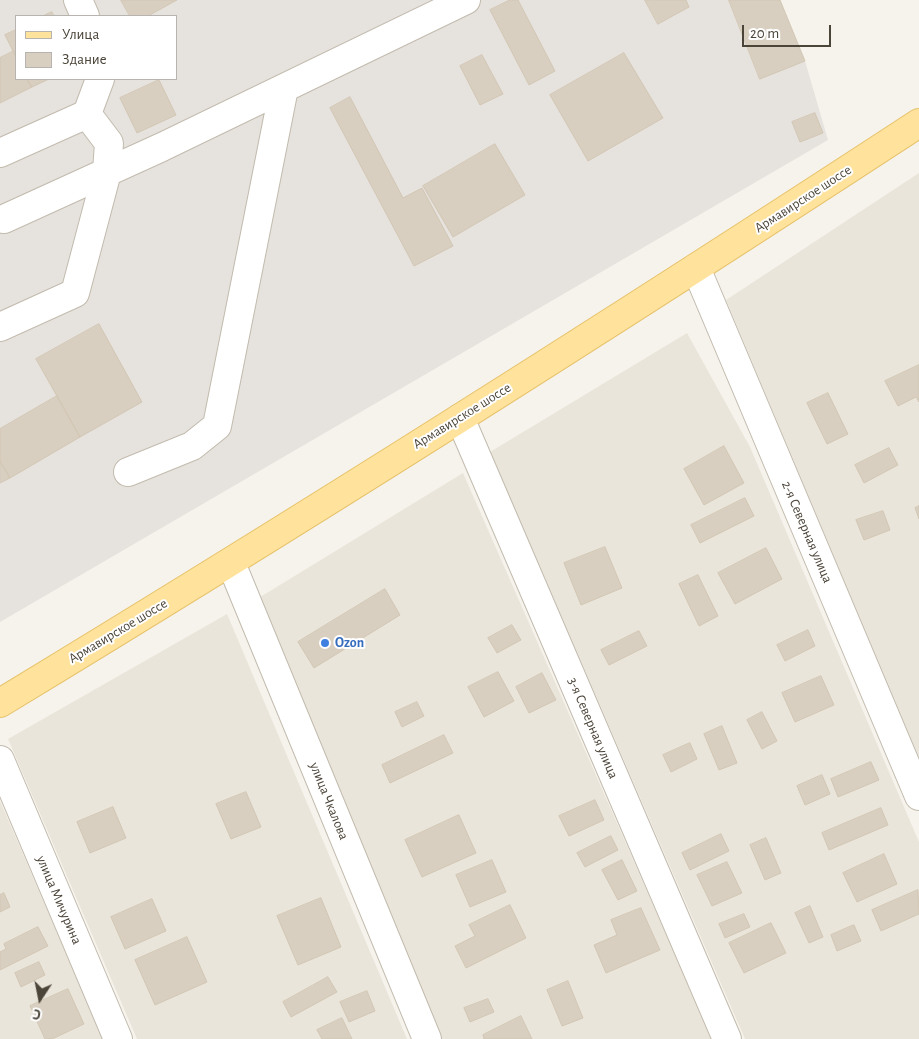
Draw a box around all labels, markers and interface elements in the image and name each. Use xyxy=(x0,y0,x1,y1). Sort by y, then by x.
legend xyxy=(15,15,178,80)
scale bar xyxy=(744,15,833,47)
text: 20 m xyxy=(750,26,779,41)
text: Улица xyxy=(62,27,99,42)
text: Здание xyxy=(62,52,107,67)
street label: Армавирское шоссе xyxy=(751,161,855,237)
street label: Армавирское шоссе xyxy=(410,379,514,453)
street label: 2-я Северная улица xyxy=(778,478,836,586)
street label: Армавирское шоссе xyxy=(66,595,170,667)
place label: Ozon xyxy=(335,635,364,651)
marker: Ozon xyxy=(319,637,331,649)
street label: 3-я Северная улица xyxy=(564,675,622,781)
street label: улица Чкалова xyxy=(306,760,352,842)
street label: улица Мичурина xyxy=(33,853,85,947)
north arrow xyxy=(15,974,65,1024)
text: С xyxy=(32,1006,42,1021)

